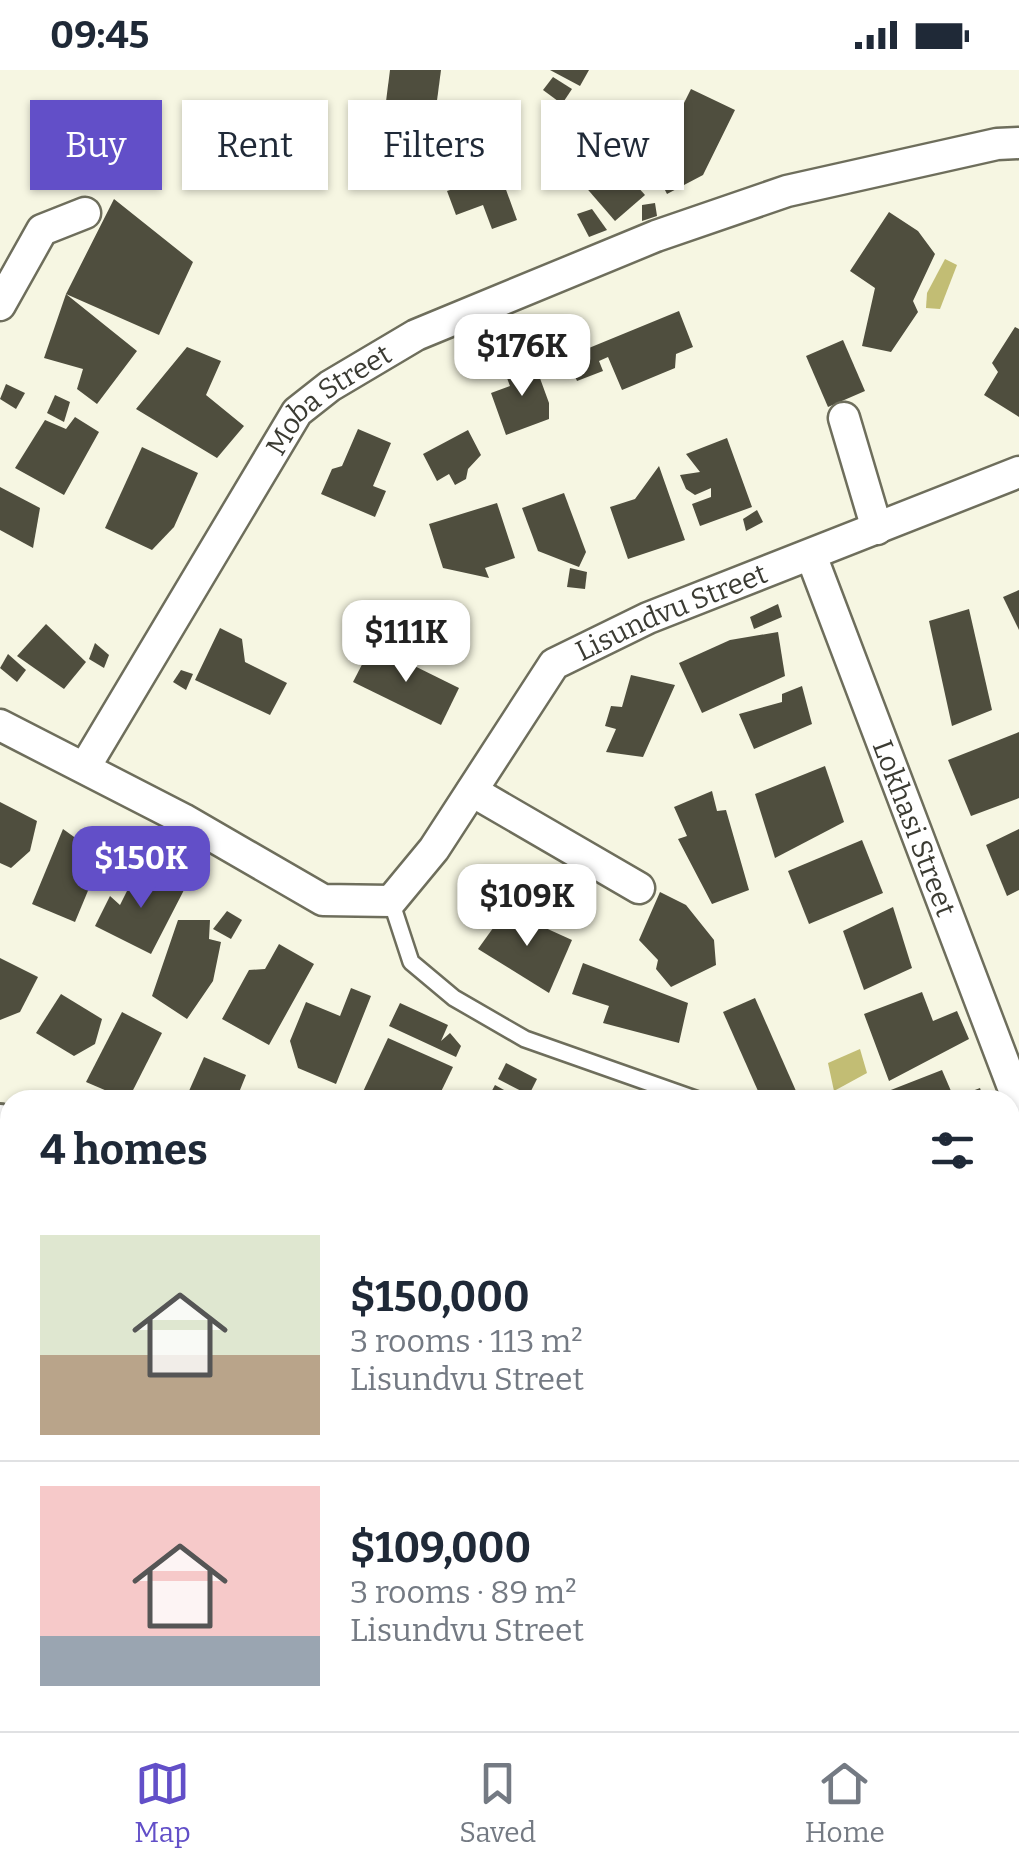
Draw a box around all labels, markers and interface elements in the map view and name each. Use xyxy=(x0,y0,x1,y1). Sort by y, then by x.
text: 09:45 xyxy=(50,12,149,58)
chip: Buy xyxy=(30,100,162,190)
chip: Rent xyxy=(182,100,328,190)
chip: Filters xyxy=(348,100,521,190)
chip: New xyxy=(541,100,684,190)
pin: $176K xyxy=(452,314,592,399)
text: $176K xyxy=(476,327,568,365)
street label: Moba Street xyxy=(259,337,397,461)
street label: Lisundvu Street xyxy=(570,556,772,667)
pin: $111K xyxy=(336,600,476,685)
text: $111K xyxy=(364,613,448,651)
street label: Lokhasi Street xyxy=(866,735,963,921)
pin: $150K xyxy=(71,826,211,911)
text: $150K xyxy=(94,839,188,877)
pin: $109K xyxy=(457,864,597,949)
text: $109K xyxy=(479,877,575,915)
icon: filters xyxy=(925,1123,980,1178)
text: 4 homes xyxy=(40,1125,208,1175)
text: $150,000 xyxy=(350,1272,530,1322)
icon: home xyxy=(120,1275,240,1395)
text: 3 rooms · 113 m² xyxy=(350,1322,583,1360)
text: Lisundvu Street xyxy=(350,1360,584,1398)
text: $109,000 xyxy=(350,1523,531,1573)
icon: home xyxy=(120,1526,240,1646)
text: 3 rooms · 89 m² xyxy=(350,1573,577,1611)
text: Lisundvu Street xyxy=(350,1611,584,1649)
tab: Map xyxy=(134,1756,191,1849)
tab: Saved xyxy=(459,1756,536,1849)
tab: Home xyxy=(805,1756,885,1849)

